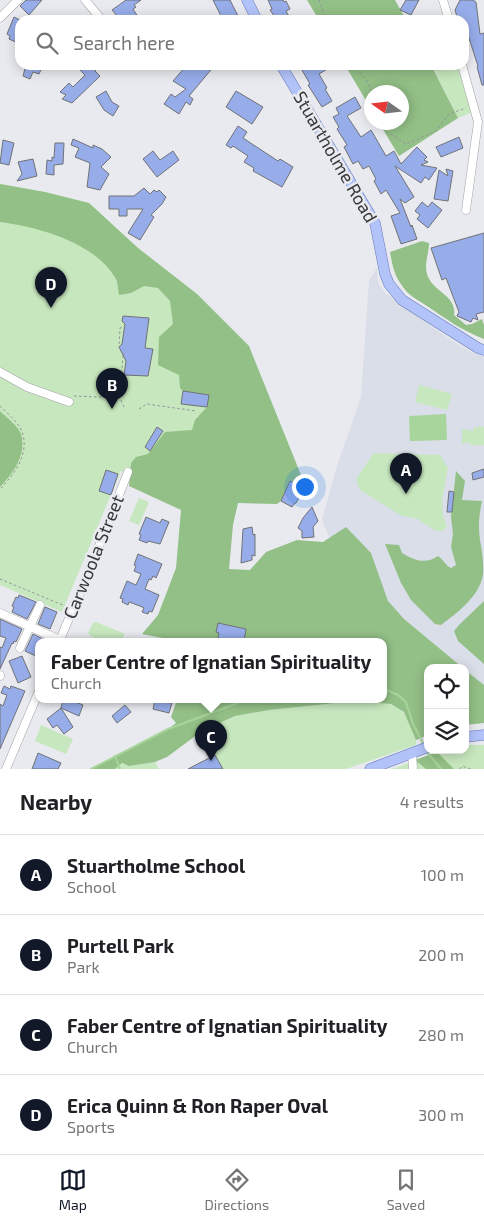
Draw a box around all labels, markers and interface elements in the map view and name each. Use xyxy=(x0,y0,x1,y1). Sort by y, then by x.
search box xyxy=(15,15,469,70)
icon: search xyxy=(33,29,61,57)
text: Search here xyxy=(73,31,175,54)
north arrow xyxy=(364,85,409,130)
street label: Stuartholme Road xyxy=(289,87,382,226)
pin: D xyxy=(35,267,67,308)
pin: B xyxy=(96,368,128,409)
pin: A xyxy=(390,453,422,494)
your location xyxy=(292,474,318,500)
street label: Carwoola Street xyxy=(58,491,128,622)
popup xyxy=(35,638,387,703)
text: Faber Centre of Ignatian Spirituality xyxy=(51,650,371,673)
map controls xyxy=(424,664,469,754)
button: locate xyxy=(424,664,469,709)
text: Church xyxy=(51,673,102,692)
button: layers xyxy=(424,709,469,754)
pin: C xyxy=(195,720,227,761)
text: Nearby xyxy=(20,789,92,814)
text: 4 results xyxy=(400,792,464,811)
text: Stuartholme School xyxy=(67,854,245,877)
text: A xyxy=(31,865,41,884)
text: 100 m xyxy=(421,865,464,884)
text: School xyxy=(67,877,116,896)
text: Purtell Park xyxy=(67,934,174,957)
text: B xyxy=(31,945,41,964)
text: 200 m xyxy=(418,945,464,964)
text: Park xyxy=(67,957,100,976)
text: Faber Centre of Ignatian Spirituality xyxy=(67,1014,388,1037)
text: C xyxy=(31,1025,41,1044)
text: 280 m xyxy=(418,1025,464,1044)
text: Church xyxy=(67,1037,118,1056)
text: Erica Quinn & Ron Raper Oval xyxy=(67,1094,328,1117)
text: D xyxy=(31,1105,41,1124)
text: 300 m xyxy=(418,1105,464,1124)
text: Sports xyxy=(67,1117,115,1136)
tab: Map xyxy=(59,1166,87,1213)
tab: Directions xyxy=(205,1166,269,1213)
tab: Saved xyxy=(387,1166,425,1213)

